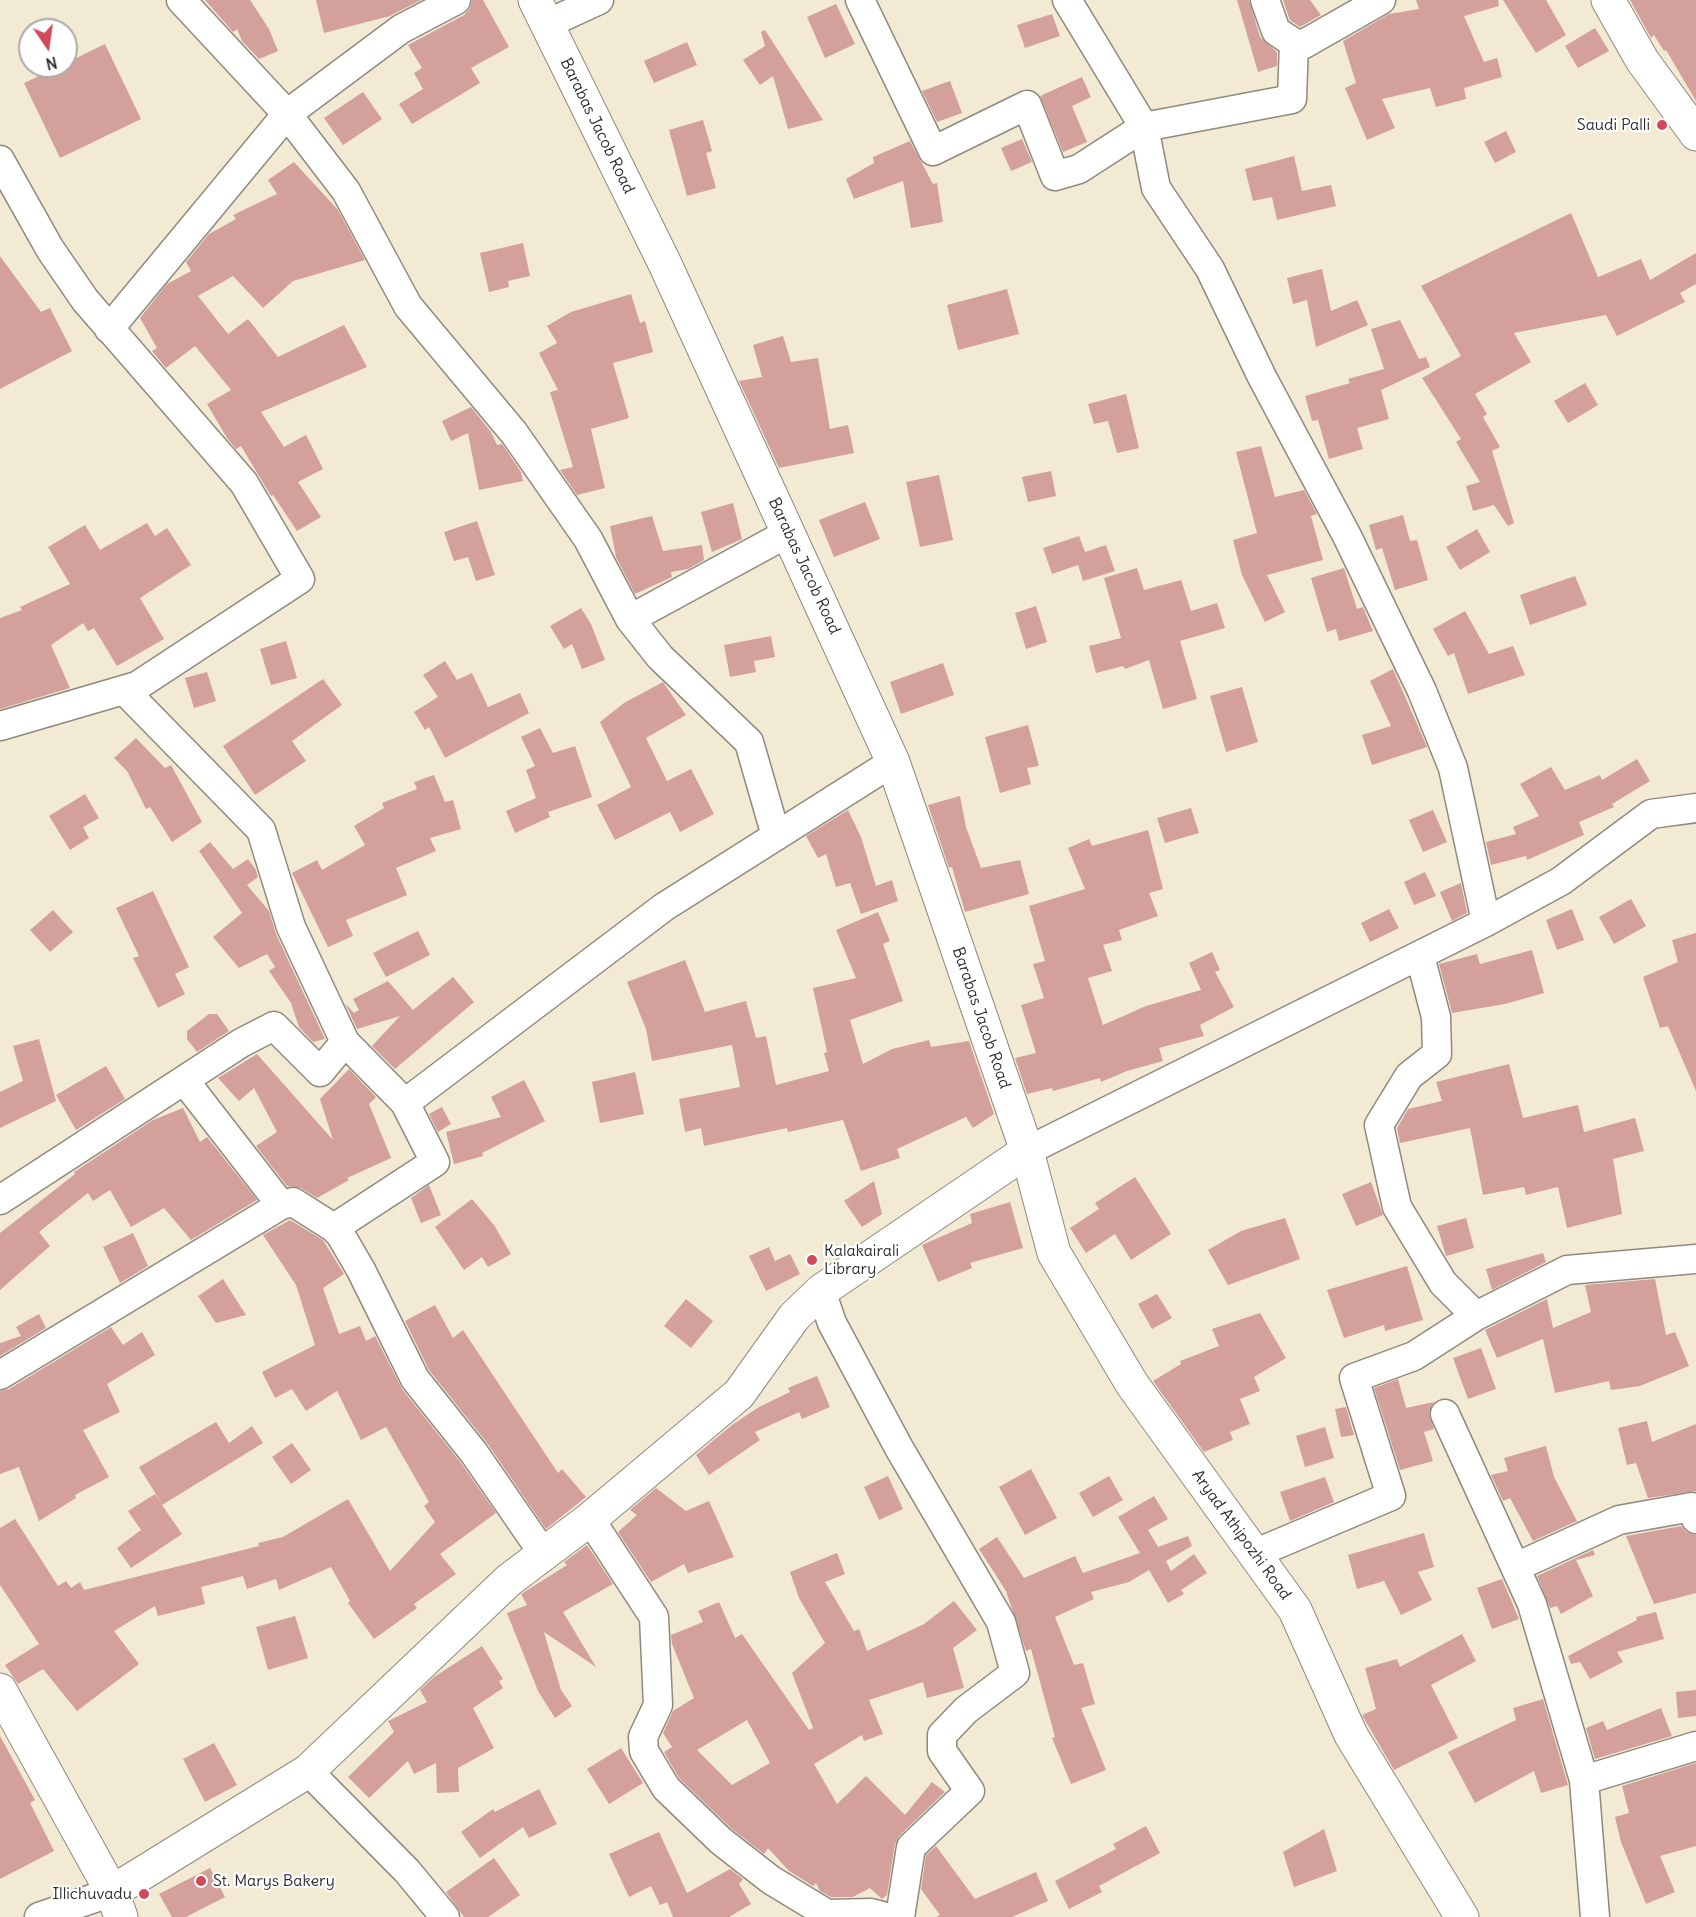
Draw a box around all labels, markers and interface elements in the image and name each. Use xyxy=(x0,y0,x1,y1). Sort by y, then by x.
north arrow xyxy=(18,18,78,78)
text: N xyxy=(44,53,59,75)
street label: Barabas Jacob Road xyxy=(556,55,638,197)
place label: Saudi Palli xyxy=(1577,115,1650,135)
marker: Saudi Palli xyxy=(1655,118,1669,132)
street label: Barabas Jacob Road xyxy=(764,495,844,637)
street label: Barabas Jacob Road xyxy=(948,945,1014,1091)
place label: Kalakairali Library xyxy=(824,1241,899,1279)
marker: Kalakairali Library xyxy=(805,1253,819,1267)
street label: Aryad Athipozhi Road xyxy=(1187,1466,1295,1604)
place label: St. Marys Bakery xyxy=(213,1871,335,1891)
marker: St. Marys Bakery xyxy=(194,1874,208,1888)
place label: Illichuvadu xyxy=(52,1884,132,1904)
marker: Illichuvadu xyxy=(137,1887,151,1901)

